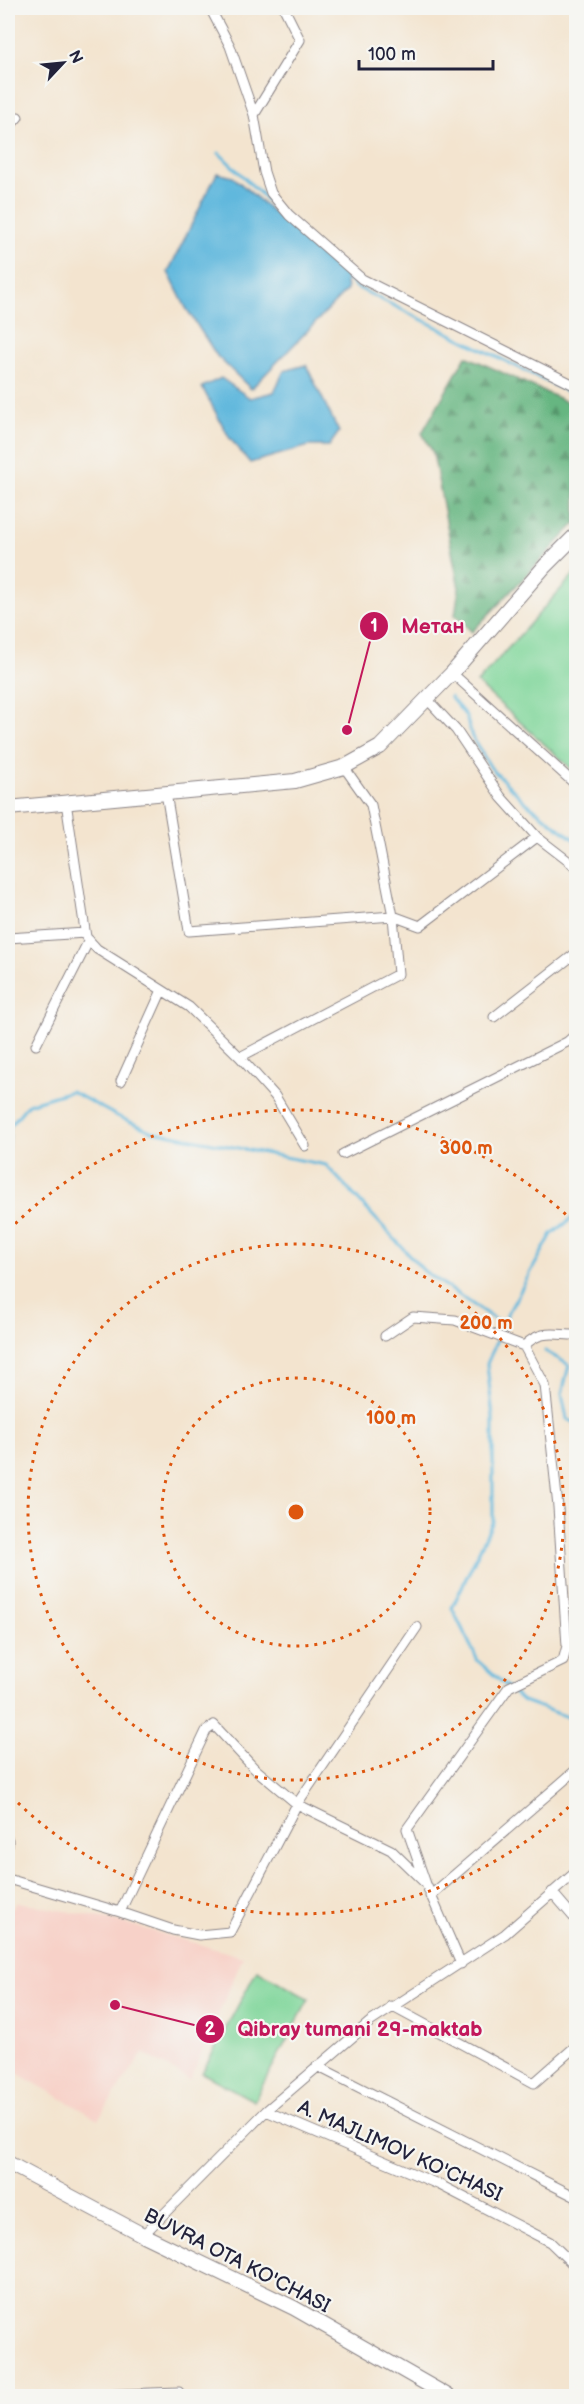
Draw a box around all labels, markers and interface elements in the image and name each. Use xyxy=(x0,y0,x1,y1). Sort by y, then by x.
north arrow xyxy=(33,33,93,93)
scale bar xyxy=(359,33,492,71)
text: 100 m xyxy=(368,44,416,65)
text: N xyxy=(64,48,86,67)
callout: Метан xyxy=(359,607,476,646)
text: Метан xyxy=(401,614,465,639)
text: 1 xyxy=(370,616,378,637)
text: 300 m xyxy=(439,1138,493,1159)
text: 200 m xyxy=(459,1313,513,1334)
text: 100 m xyxy=(366,1408,416,1429)
centre of rings xyxy=(286,1502,306,1522)
callout: Qibray tumani 29-maktab xyxy=(195,2009,495,2048)
text: Qibray tumani 29-maktab xyxy=(237,2017,483,2042)
text: 2 xyxy=(205,2019,216,2040)
street label: A. MAJLIMOV KO'CHASI xyxy=(294,2095,506,2207)
street label: BUVRA OTA KO'CHASI xyxy=(140,2204,334,2318)

